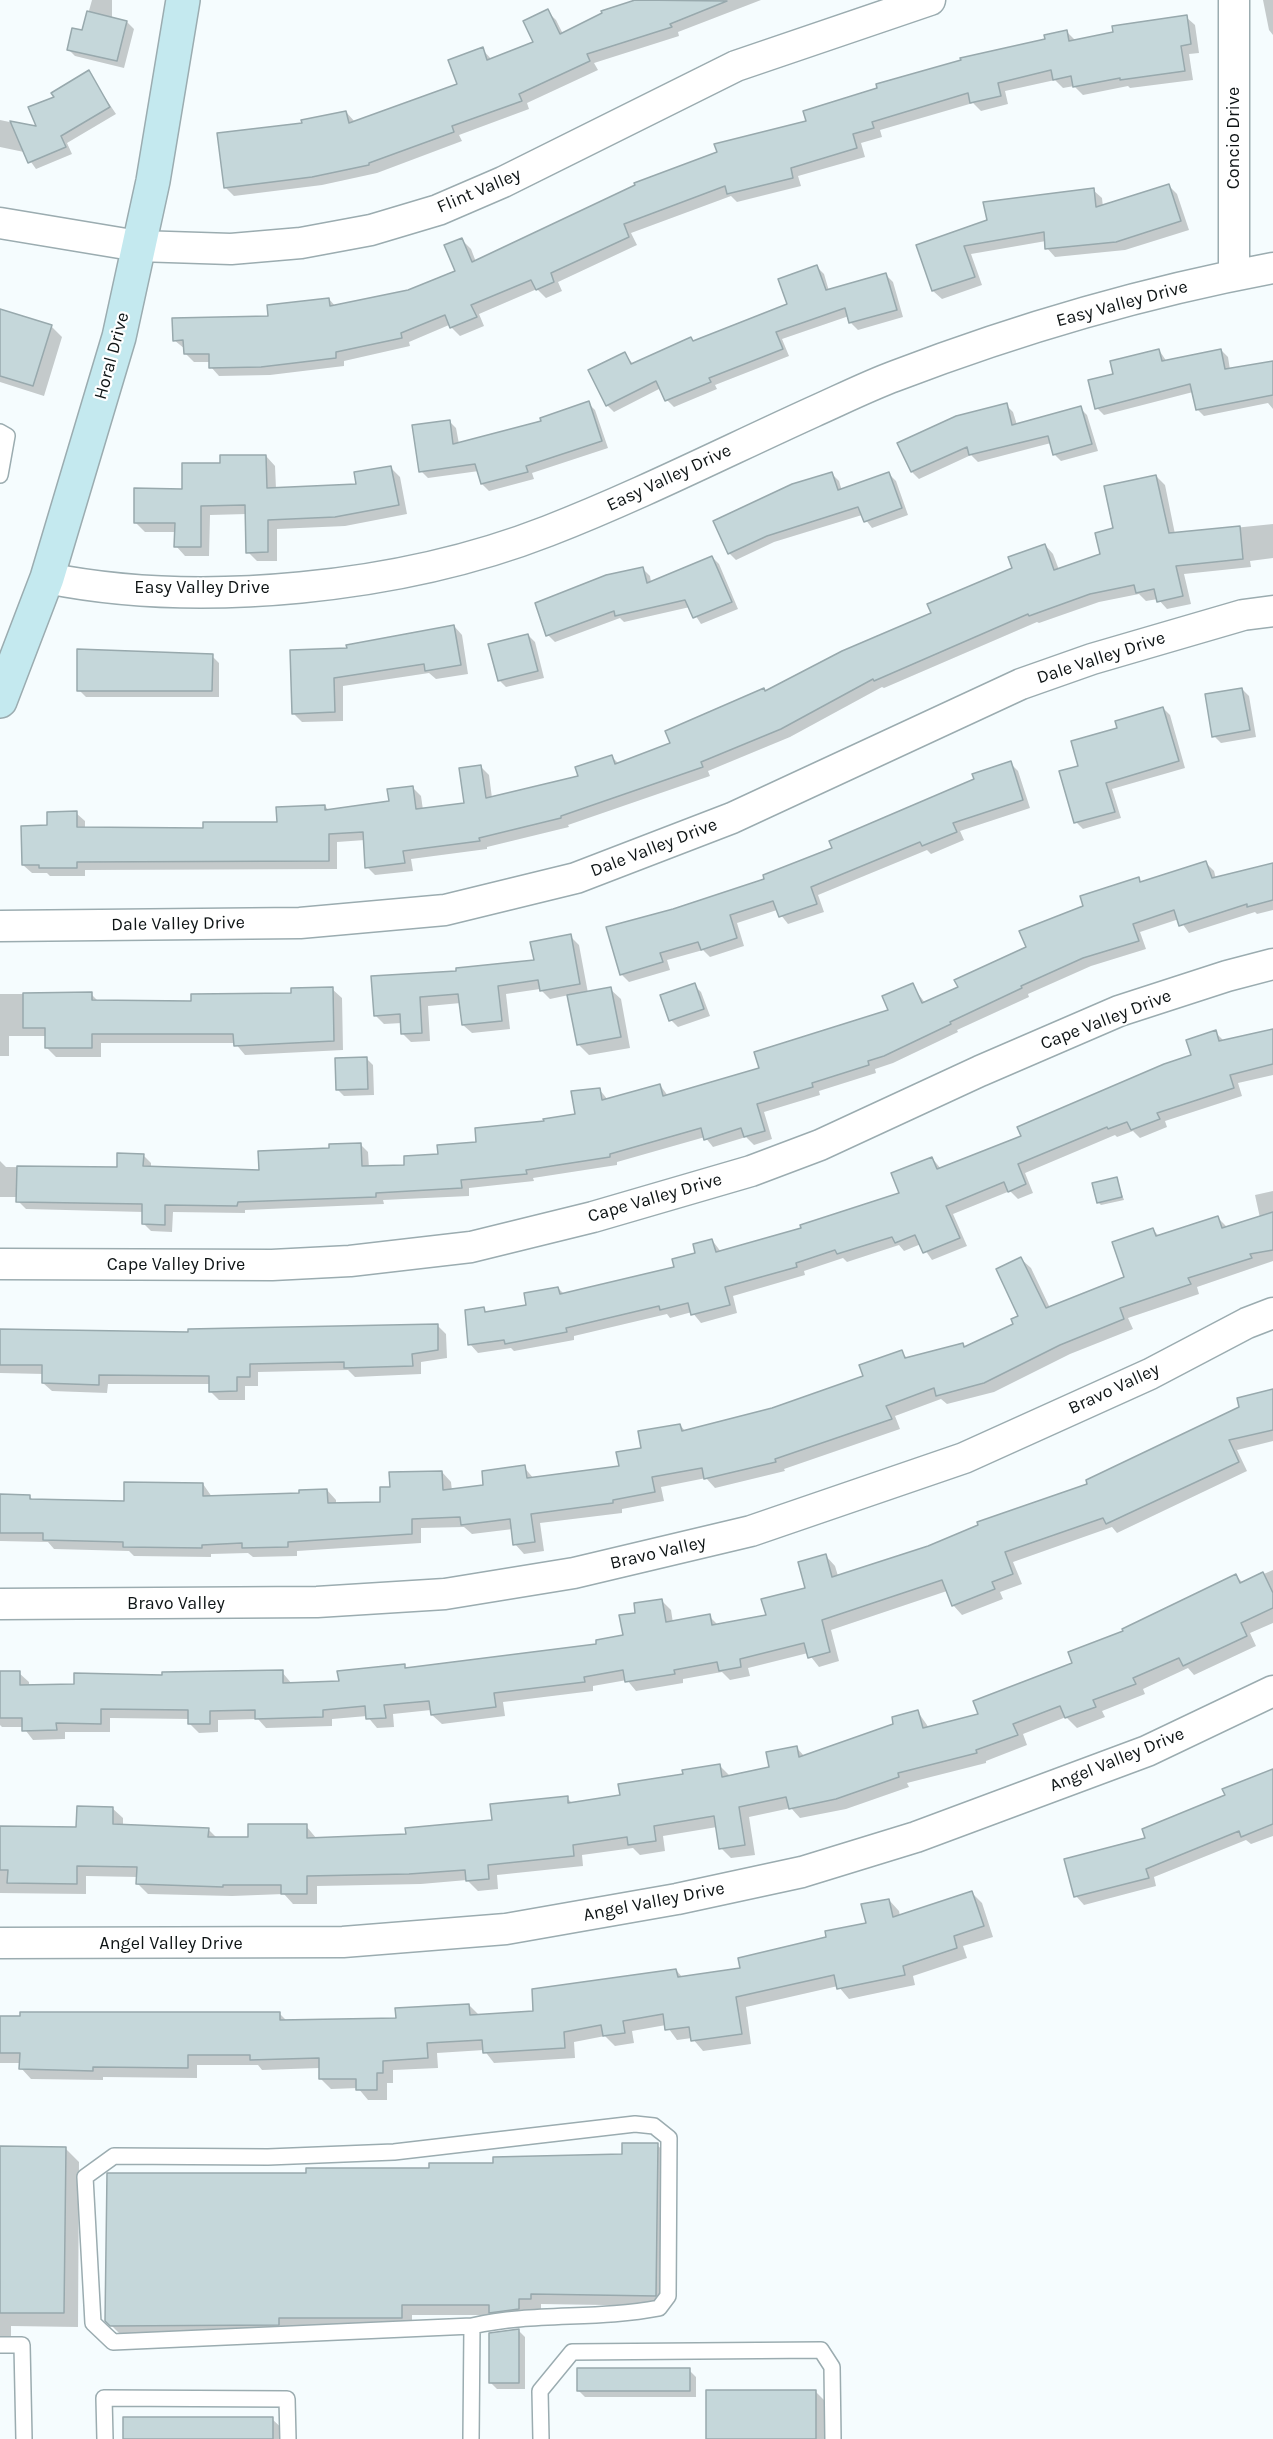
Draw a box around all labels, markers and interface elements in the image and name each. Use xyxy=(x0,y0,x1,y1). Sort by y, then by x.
street label: Concio Drive xyxy=(1223,87,1245,189)
street label: Flint Valley xyxy=(434,164,524,218)
street label: Easy Valley Drive xyxy=(1054,276,1190,332)
street label: Horal Drive xyxy=(90,310,134,402)
street label: Easy Valley Drive xyxy=(603,440,735,516)
street label: Easy Valley Drive xyxy=(134,577,270,599)
street label: Dale Valley Drive xyxy=(1034,627,1168,689)
street label: Dale Valley Drive xyxy=(588,814,720,882)
street label: Dale Valley Drive xyxy=(111,912,245,936)
street label: Cape Valley Drive xyxy=(1037,985,1175,1055)
street label: Cape Valley Drive xyxy=(585,1169,725,1227)
street label: Cape Valley Drive xyxy=(107,1254,245,1276)
street label: Bravo Valley xyxy=(1065,1359,1163,1419)
street label: Bravo Valley xyxy=(608,1531,708,1575)
street label: Bravo Valley xyxy=(127,1593,225,1615)
street label: Angel Valley Drive xyxy=(1046,1723,1188,1797)
street label: Angel Valley Drive xyxy=(582,1878,726,1926)
street label: Angel Valley Drive xyxy=(99,1933,243,1955)

